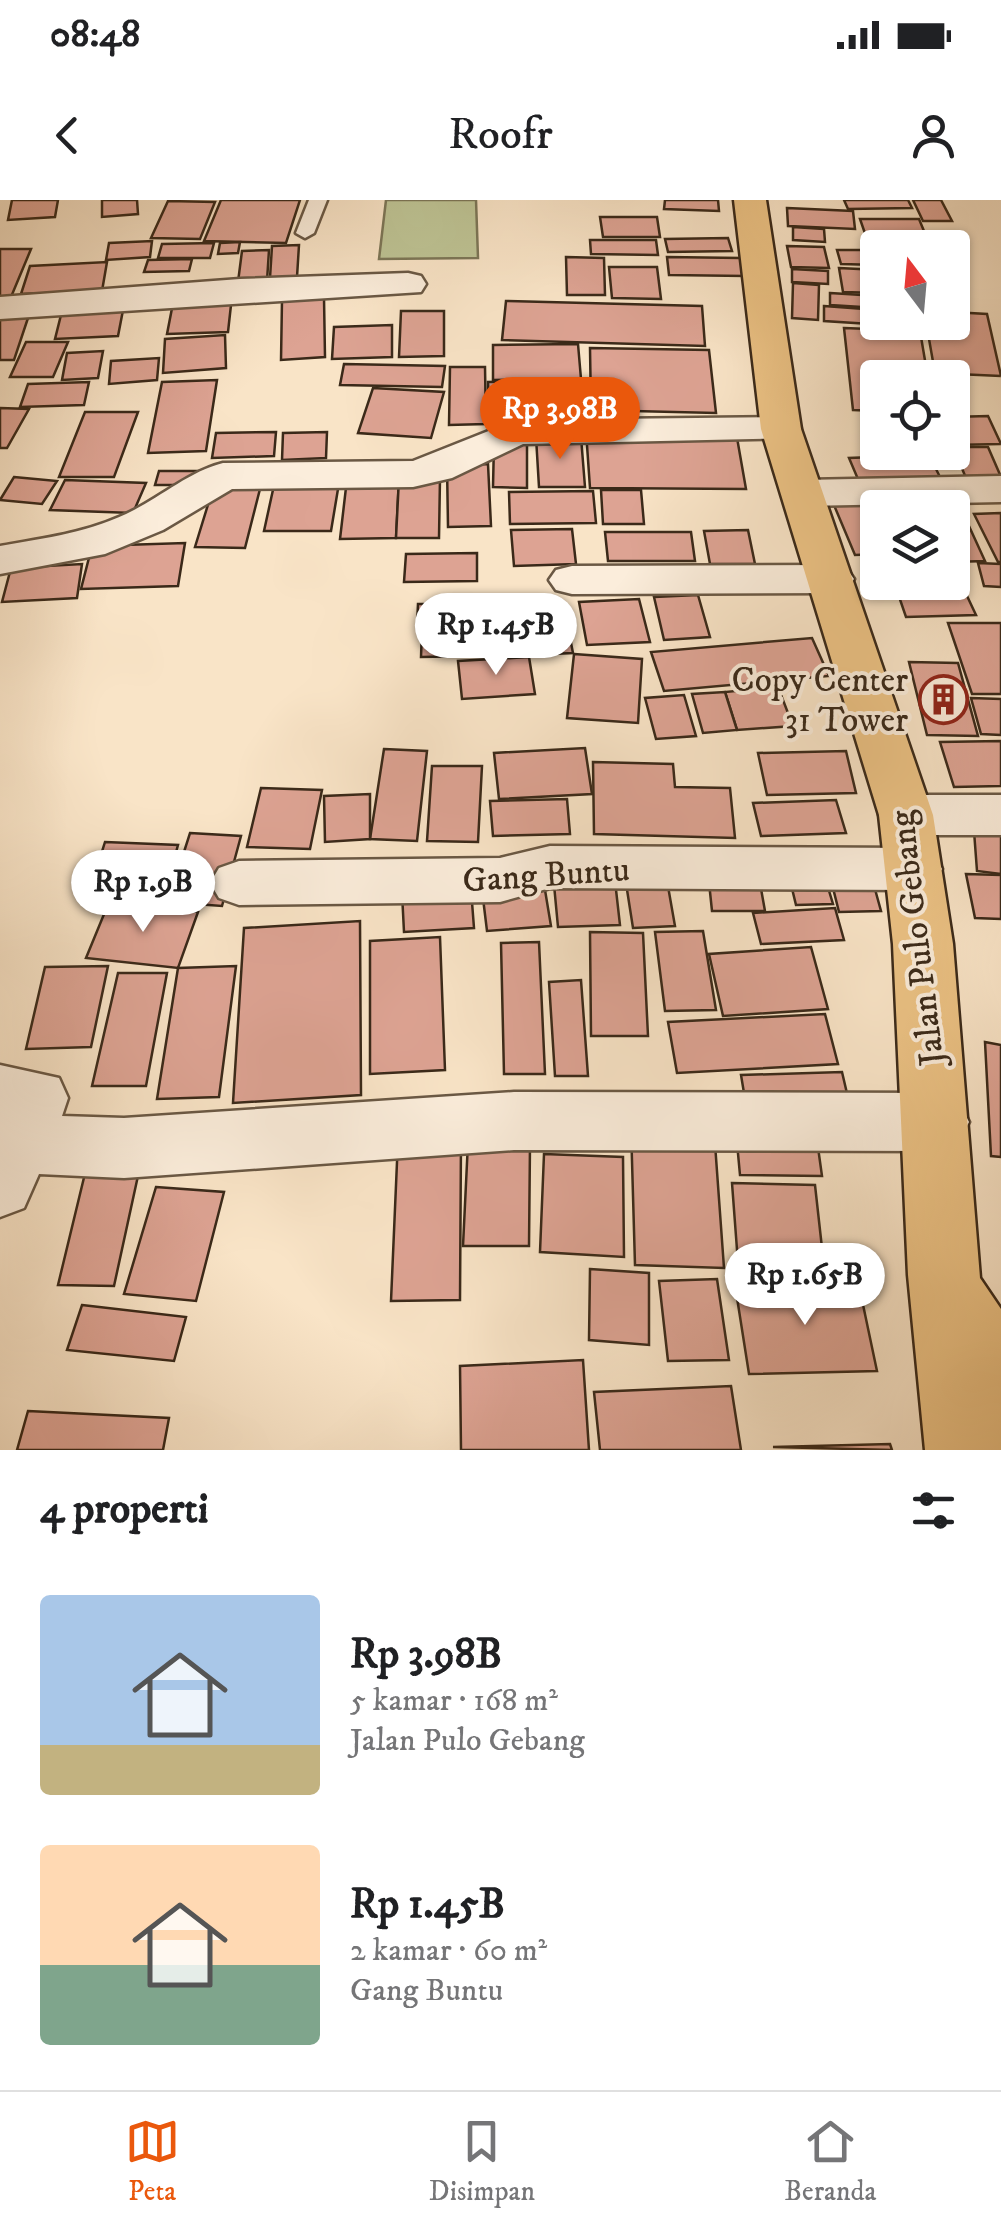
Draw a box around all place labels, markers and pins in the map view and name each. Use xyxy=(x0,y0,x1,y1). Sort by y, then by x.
pin: Rp 3.98B xyxy=(457,377,663,462)
pin: Rp 1.45B xyxy=(393,593,599,678)
place label: Copy Center 31 Tower xyxy=(731,659,908,743)
building icon: Copy Center 31 Tower xyxy=(917,673,969,725)
pin: Rp 1.9B xyxy=(51,850,235,935)
pin: Rp 1.65B xyxy=(702,1243,908,1328)

